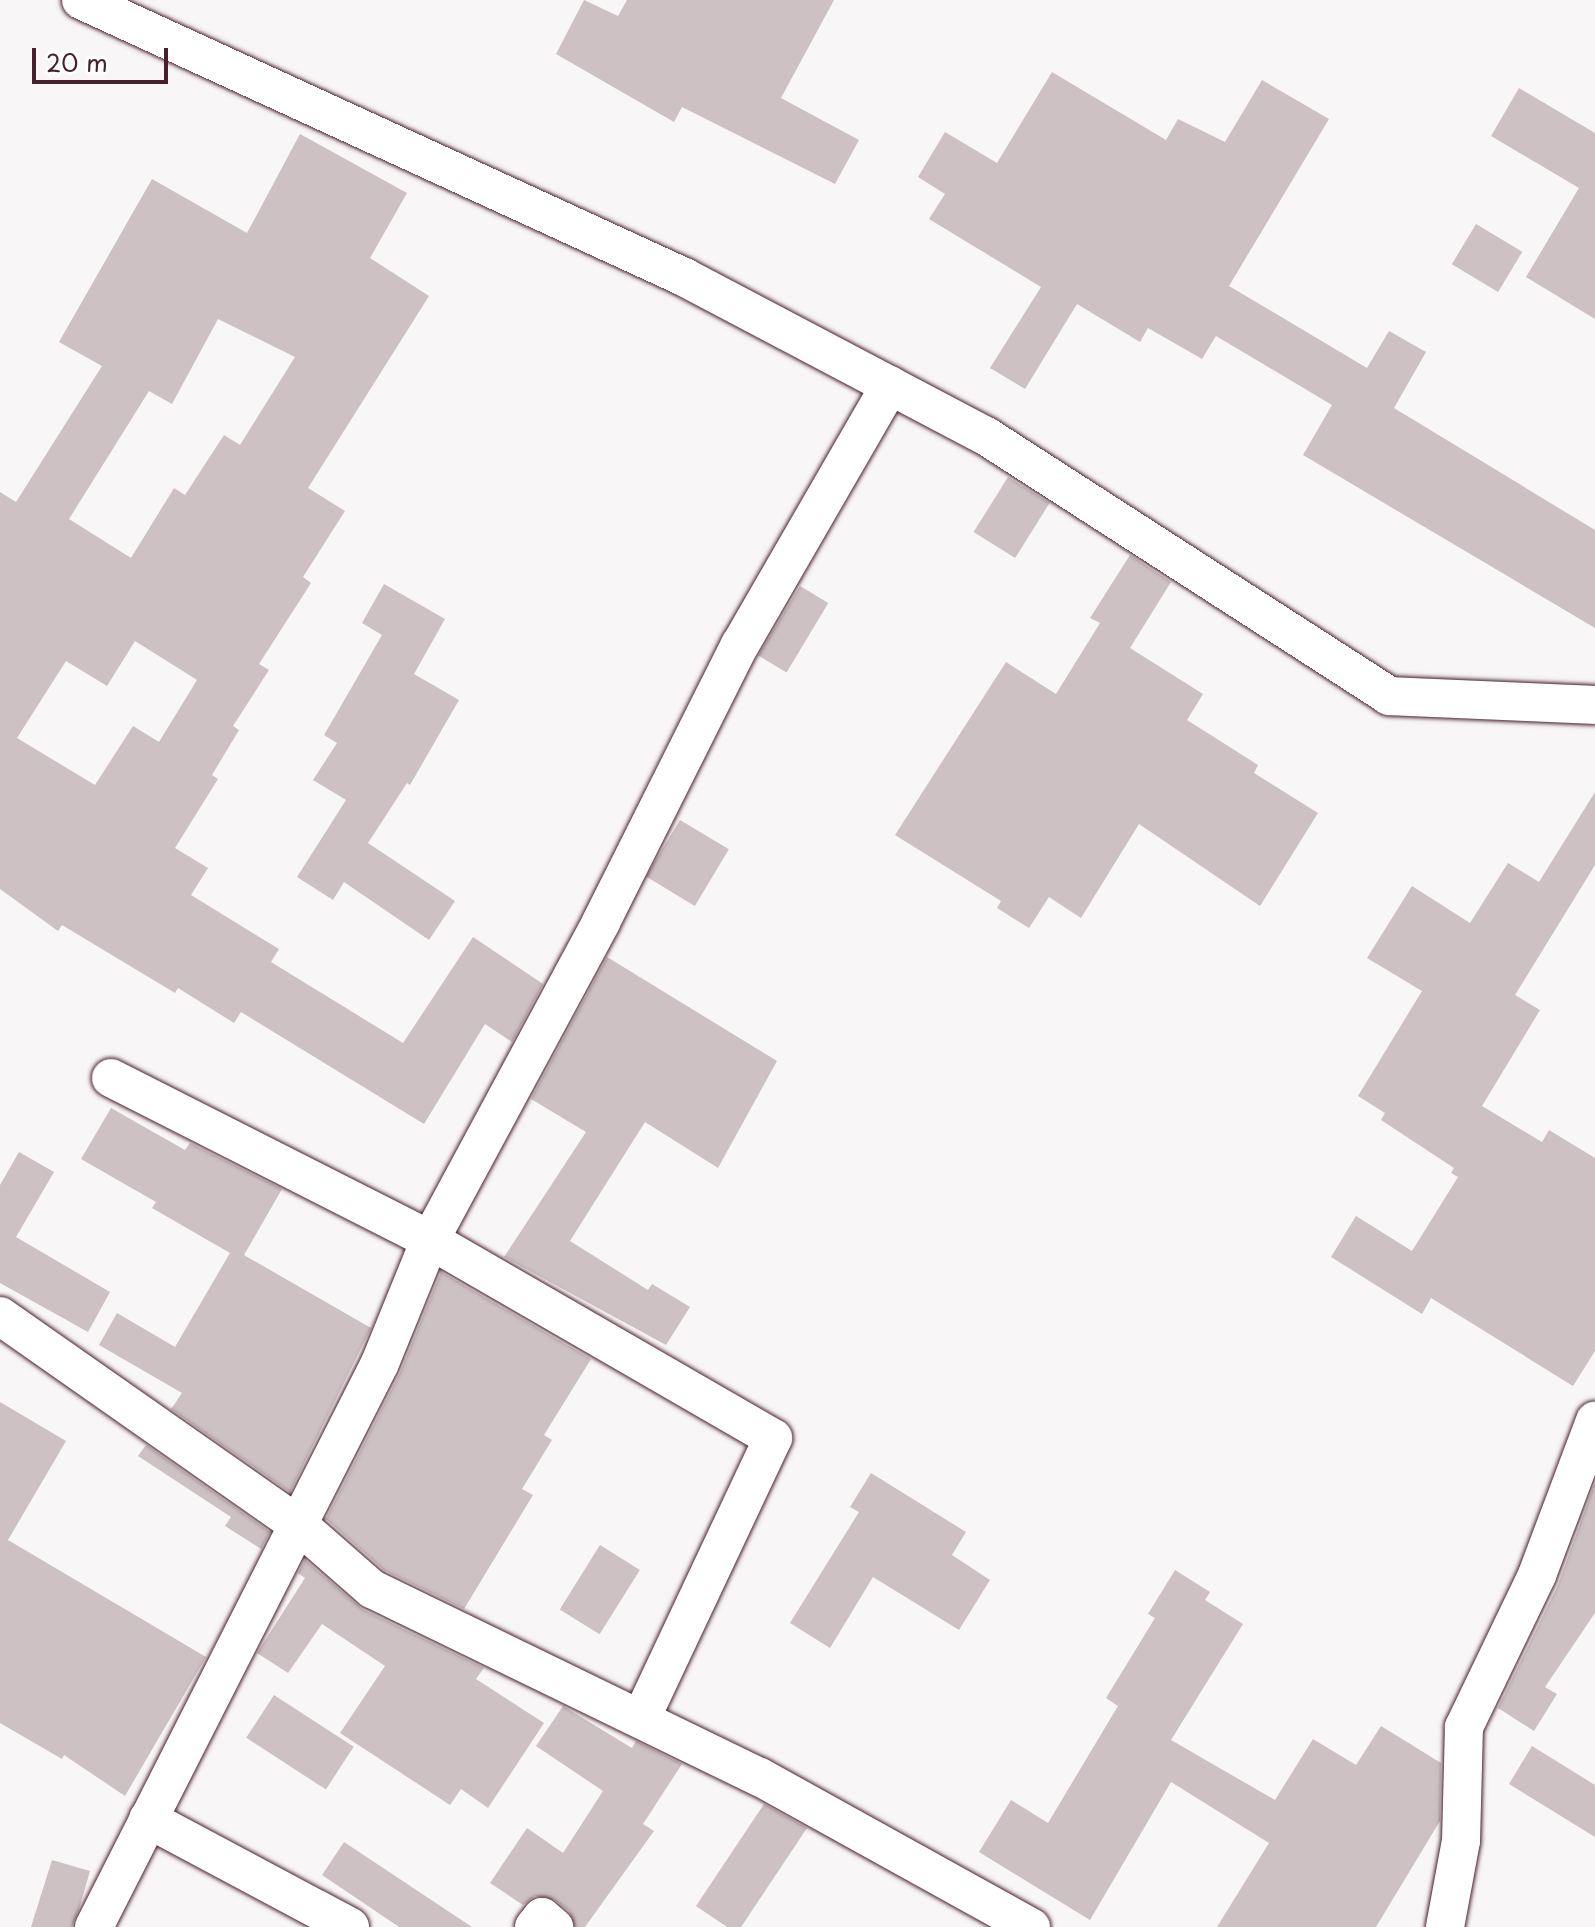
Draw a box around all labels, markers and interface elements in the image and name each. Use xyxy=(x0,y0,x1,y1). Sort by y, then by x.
scale bar xyxy=(36,32,172,82)
text: 20 m xyxy=(46,44,108,80)

